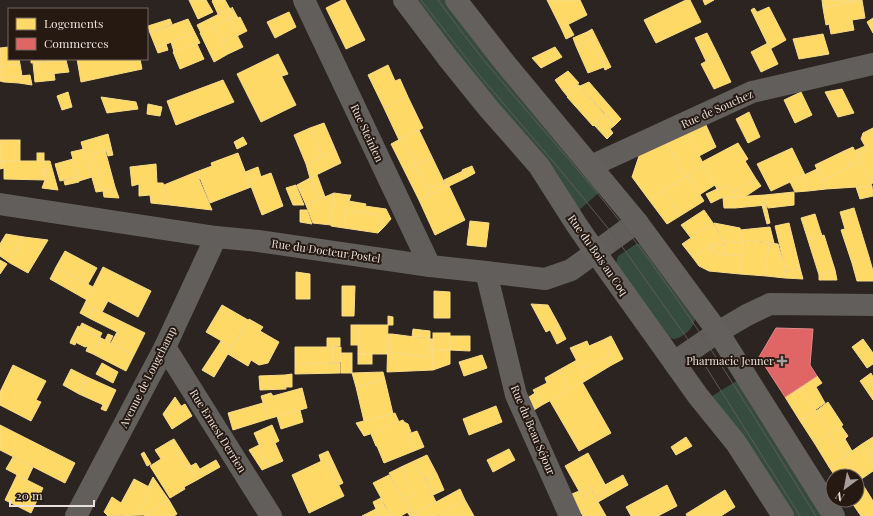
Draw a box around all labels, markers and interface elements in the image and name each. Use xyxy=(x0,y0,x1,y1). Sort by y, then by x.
legend xyxy=(8,8,148,60)
text: Logements xyxy=(44,15,103,31)
text: Commerces xyxy=(44,35,109,51)
street label: Rue de Souchez xyxy=(678,86,755,131)
street label: Rue Steinlen xyxy=(348,101,388,165)
street label: Rue du Bois au Coq xyxy=(565,211,632,299)
street label: Rue du Docteur Postel xyxy=(271,235,381,266)
street label: Avenue de Longchamp xyxy=(115,324,180,431)
place label: Pharmacie Jenner xyxy=(686,353,774,368)
marker: Pharmacie Jenner xyxy=(777,356,787,366)
street label: Rue du Beau Séjour xyxy=(508,383,559,477)
street label: Rue Ernest Derrien xyxy=(187,386,250,476)
north arrow xyxy=(825,468,865,508)
scale bar xyxy=(10,482,94,508)
text: 20 m xyxy=(16,487,43,503)
text: N xyxy=(832,488,847,505)

